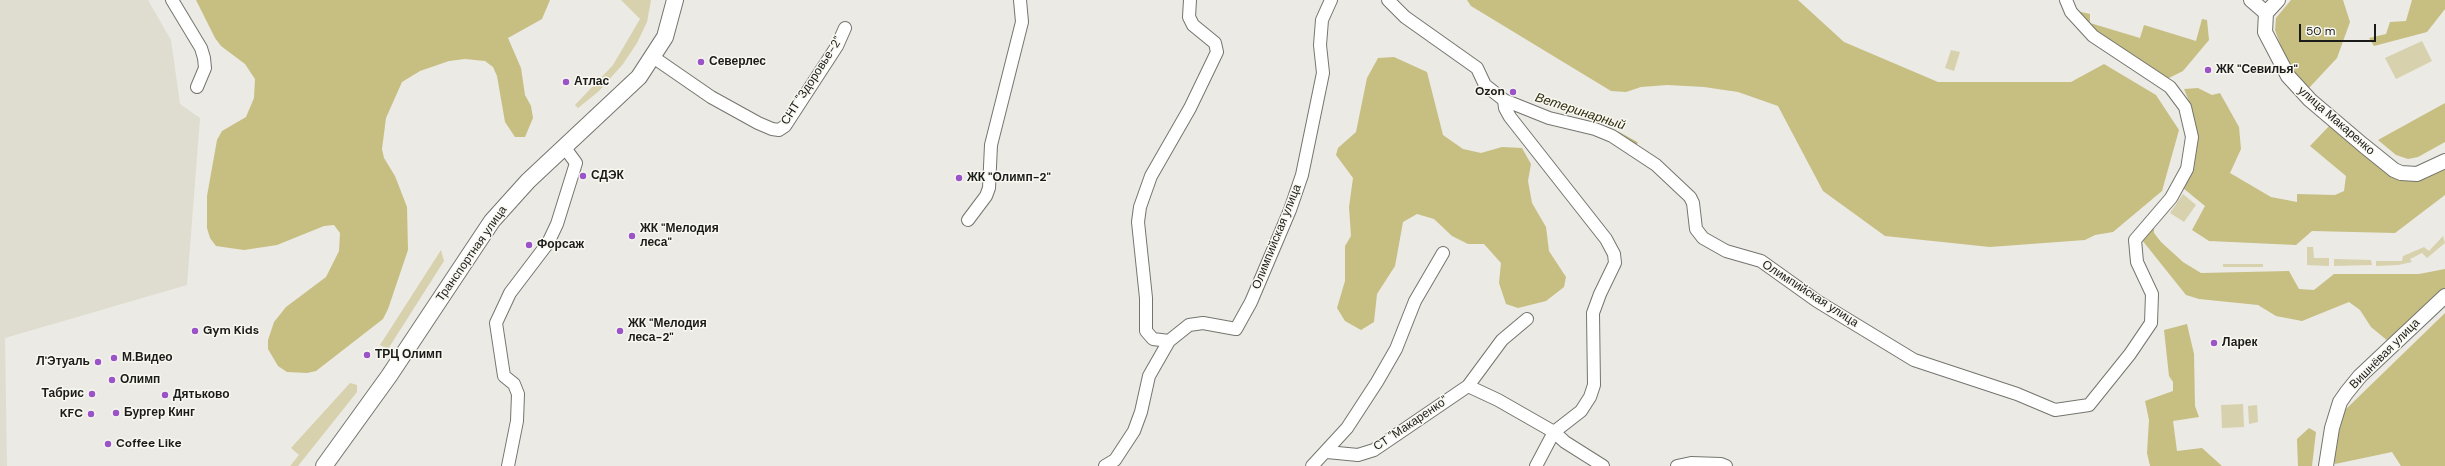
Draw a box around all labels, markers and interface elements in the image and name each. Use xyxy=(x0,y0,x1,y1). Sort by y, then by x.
scale bar xyxy=(2301,16,2378,42)
text: 50 m xyxy=(2306,23,2335,39)
street label: СНТ "Здоровье-2" xyxy=(778,34,846,128)
place label: Северлес xyxy=(709,55,766,69)
marker: Северлес xyxy=(696,57,706,67)
place label: ЖК "Севилья" xyxy=(2216,63,2298,77)
marker: ЖК "Севилья" xyxy=(2203,65,2213,75)
place label: Атлас xyxy=(574,75,609,89)
marker: Атлас xyxy=(561,77,571,87)
street label: улица Макаренко xyxy=(2295,84,2377,158)
place label: Ozon xyxy=(1475,85,1505,99)
marker: Ozon xyxy=(1508,87,1518,97)
water label: Ветеринарный xyxy=(1533,90,1627,134)
place label: СДЭК xyxy=(591,169,624,183)
marker: СДЭК xyxy=(578,171,588,181)
place label: ЖК "Олимп-2" xyxy=(967,171,1051,185)
marker: ЖК "Олимп-2" xyxy=(954,173,964,183)
street label: Олимпийская улица xyxy=(1249,182,1305,292)
street label: Транспортная улица xyxy=(433,203,511,305)
place label: ЖК "Мелодия леса" xyxy=(640,222,719,250)
marker: ЖК "Мелодия леса" xyxy=(627,231,637,241)
place label: Форсаж xyxy=(537,238,584,252)
marker: Форсаж xyxy=(524,240,534,250)
street label: Олимпийская улица xyxy=(1759,257,1861,331)
street label: Вишнёвая улица xyxy=(2347,316,2423,392)
place label: ЖК "Мелодия леса-2" xyxy=(628,317,707,345)
place label: Gym Kids xyxy=(203,324,259,338)
marker: Gym Kids xyxy=(190,326,200,336)
marker: ЖК "Мелодия леса-2" xyxy=(615,326,625,336)
place label: Ларек xyxy=(2222,336,2257,350)
marker: Ларек xyxy=(2209,338,2219,348)
place label: ТРЦ Олимп xyxy=(375,348,442,362)
marker: ТРЦ Олимп xyxy=(362,350,372,360)
place label: М.Видео xyxy=(122,351,173,365)
marker: М.Видео xyxy=(109,353,119,363)
place label: Л'Этуаль xyxy=(36,355,90,369)
marker: Л'Этуаль xyxy=(93,357,103,367)
place label: Олимп xyxy=(120,373,160,387)
marker: Олимп xyxy=(107,375,117,385)
place label: Табрис xyxy=(42,387,84,401)
place label: Дятьково xyxy=(173,388,230,402)
marker: Табрис xyxy=(87,389,97,399)
marker: Дятьково xyxy=(160,390,170,400)
street label: СТ "Макаренко" xyxy=(1371,394,1451,454)
place label: Бургер Кинг xyxy=(124,406,195,420)
place label: KFC xyxy=(60,407,83,421)
marker: Бургер Кинг xyxy=(111,408,121,418)
marker: KFC xyxy=(86,409,96,419)
place label: Coffee Like xyxy=(116,437,182,451)
marker: Coffee Like xyxy=(103,439,113,449)

